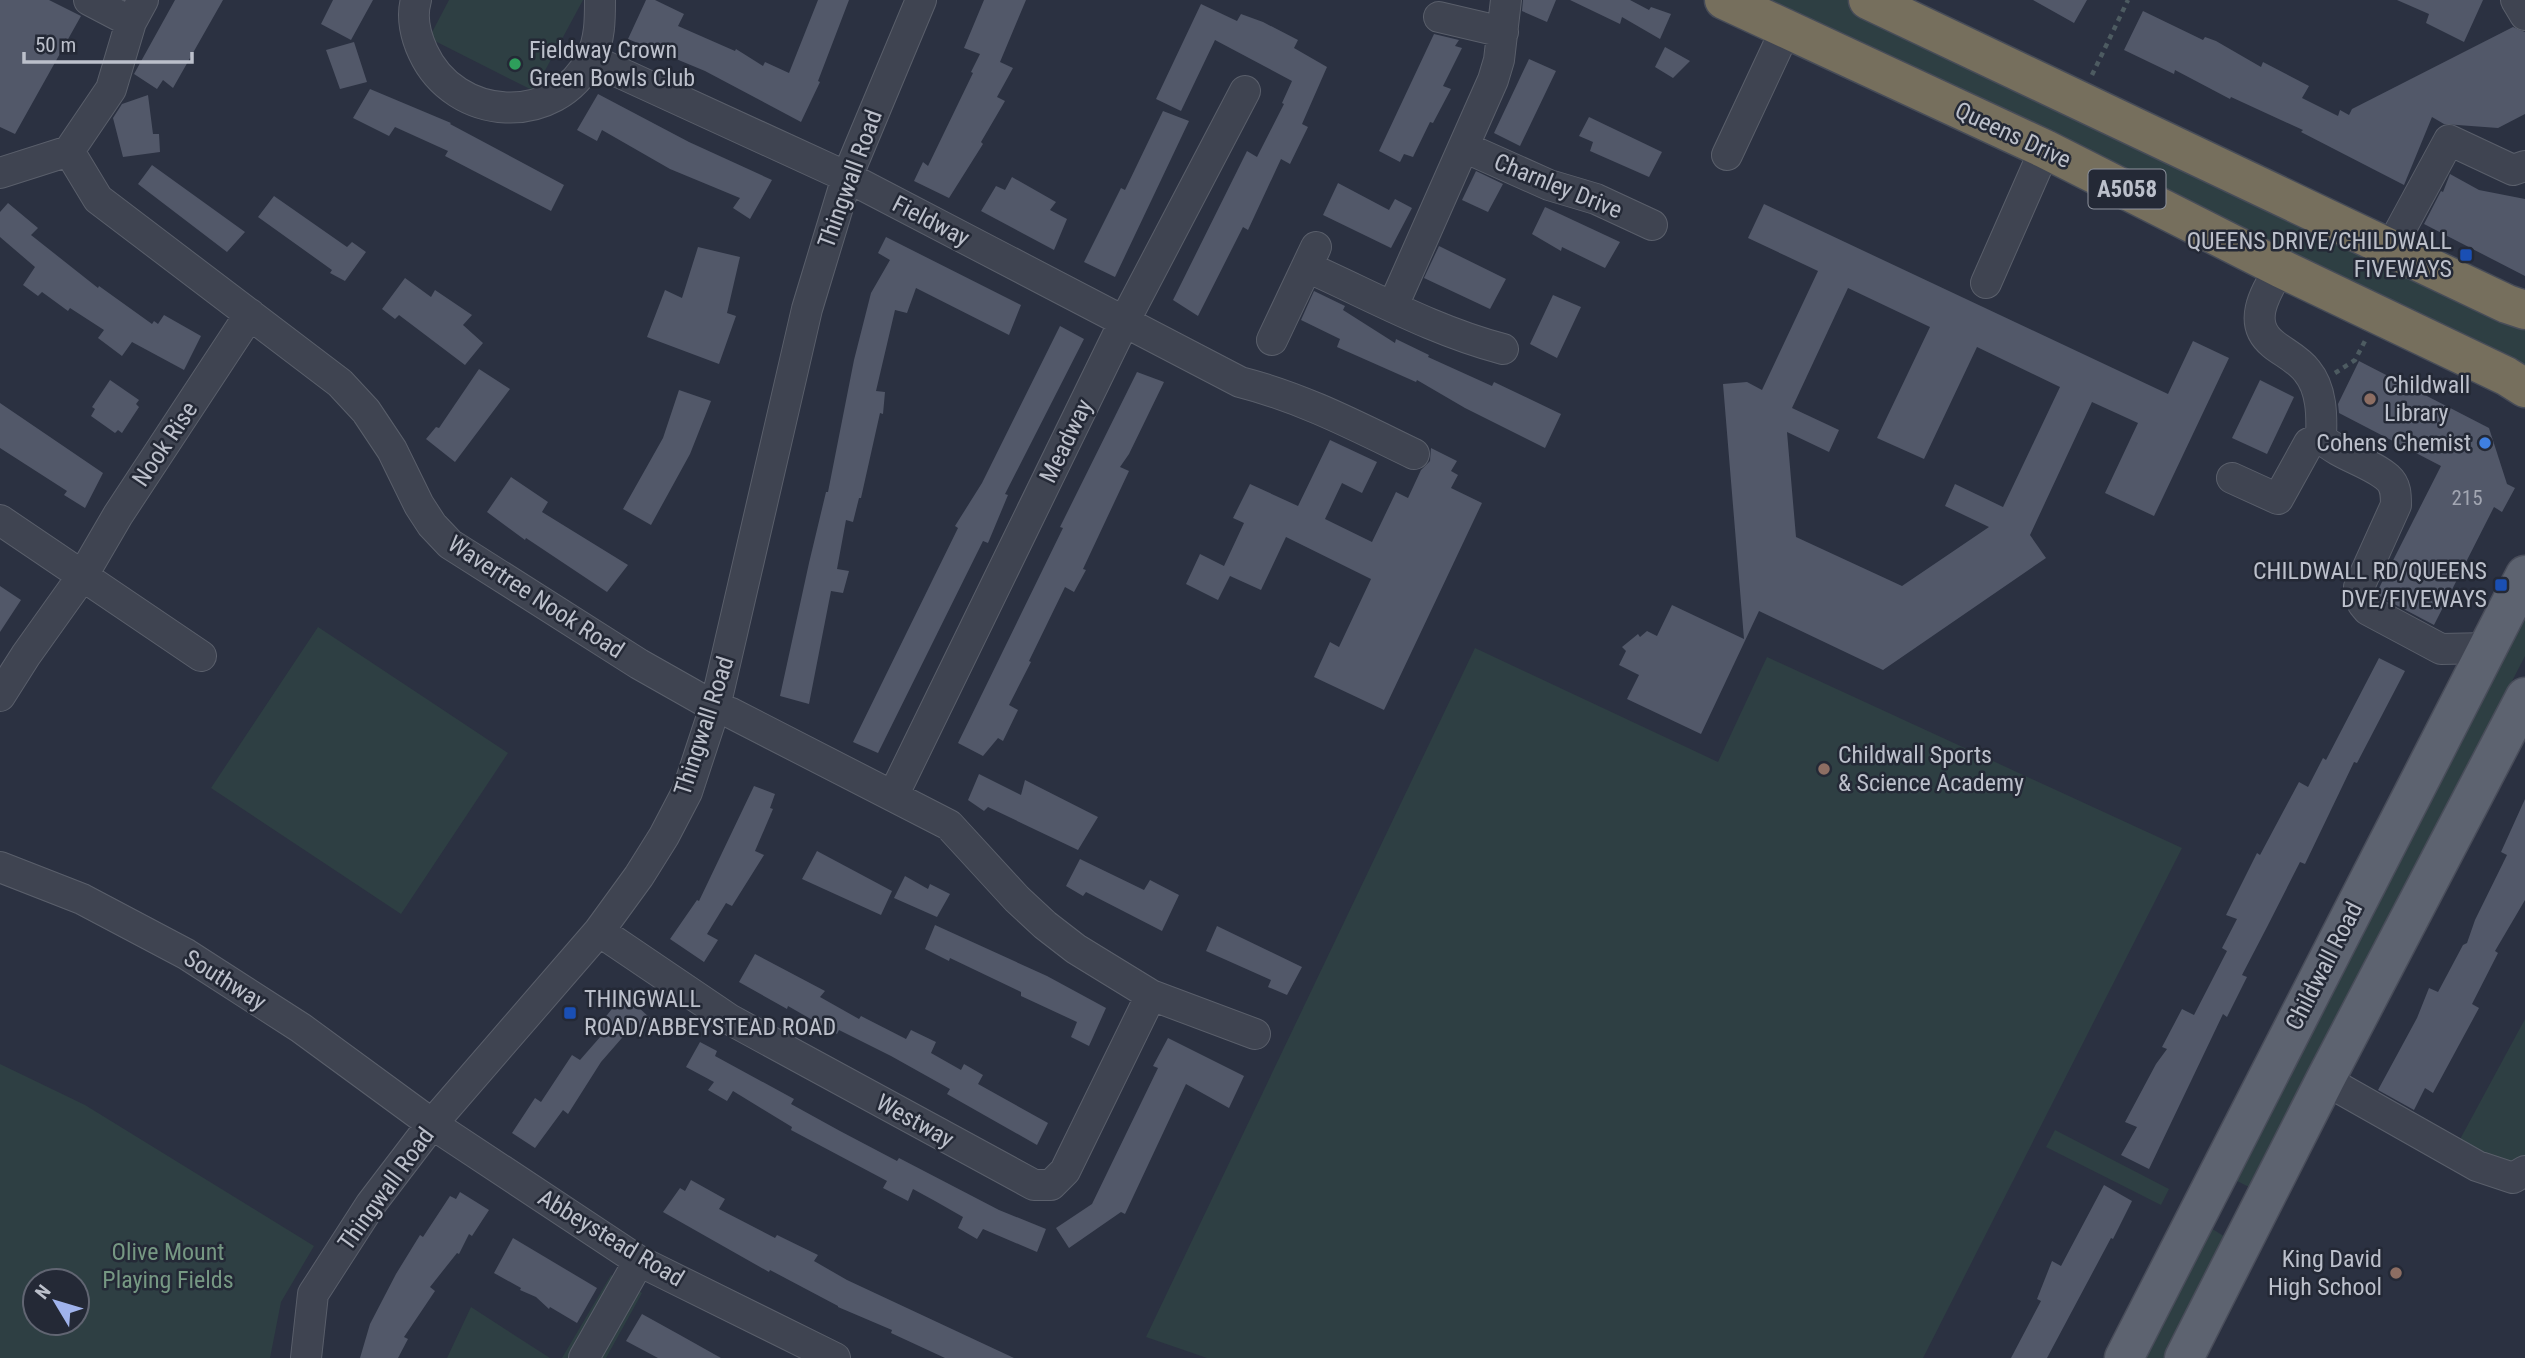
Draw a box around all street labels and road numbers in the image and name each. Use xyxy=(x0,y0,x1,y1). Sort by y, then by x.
street label: Queens Drive xyxy=(1951,96,2075,174)
street label: Thingwall Road xyxy=(812,106,888,252)
street label: Charnley Drive xyxy=(1490,148,1626,224)
road number: A5058 xyxy=(2088,170,2166,208)
street label: Fieldway xyxy=(888,190,974,252)
street label: Meadway xyxy=(1034,395,1098,487)
street label: Nook Rise xyxy=(127,396,203,492)
street label: Wavertree Nook Road xyxy=(443,530,629,664)
street label: Thingwall Road xyxy=(668,653,740,799)
street label: Childwall Road xyxy=(2280,897,2368,1035)
street label: Southway xyxy=(179,944,271,1016)
street label: Westway xyxy=(871,1088,959,1154)
street label: Thingwall Road xyxy=(332,1122,440,1256)
street label: Abbeystead Road xyxy=(533,1184,689,1292)

